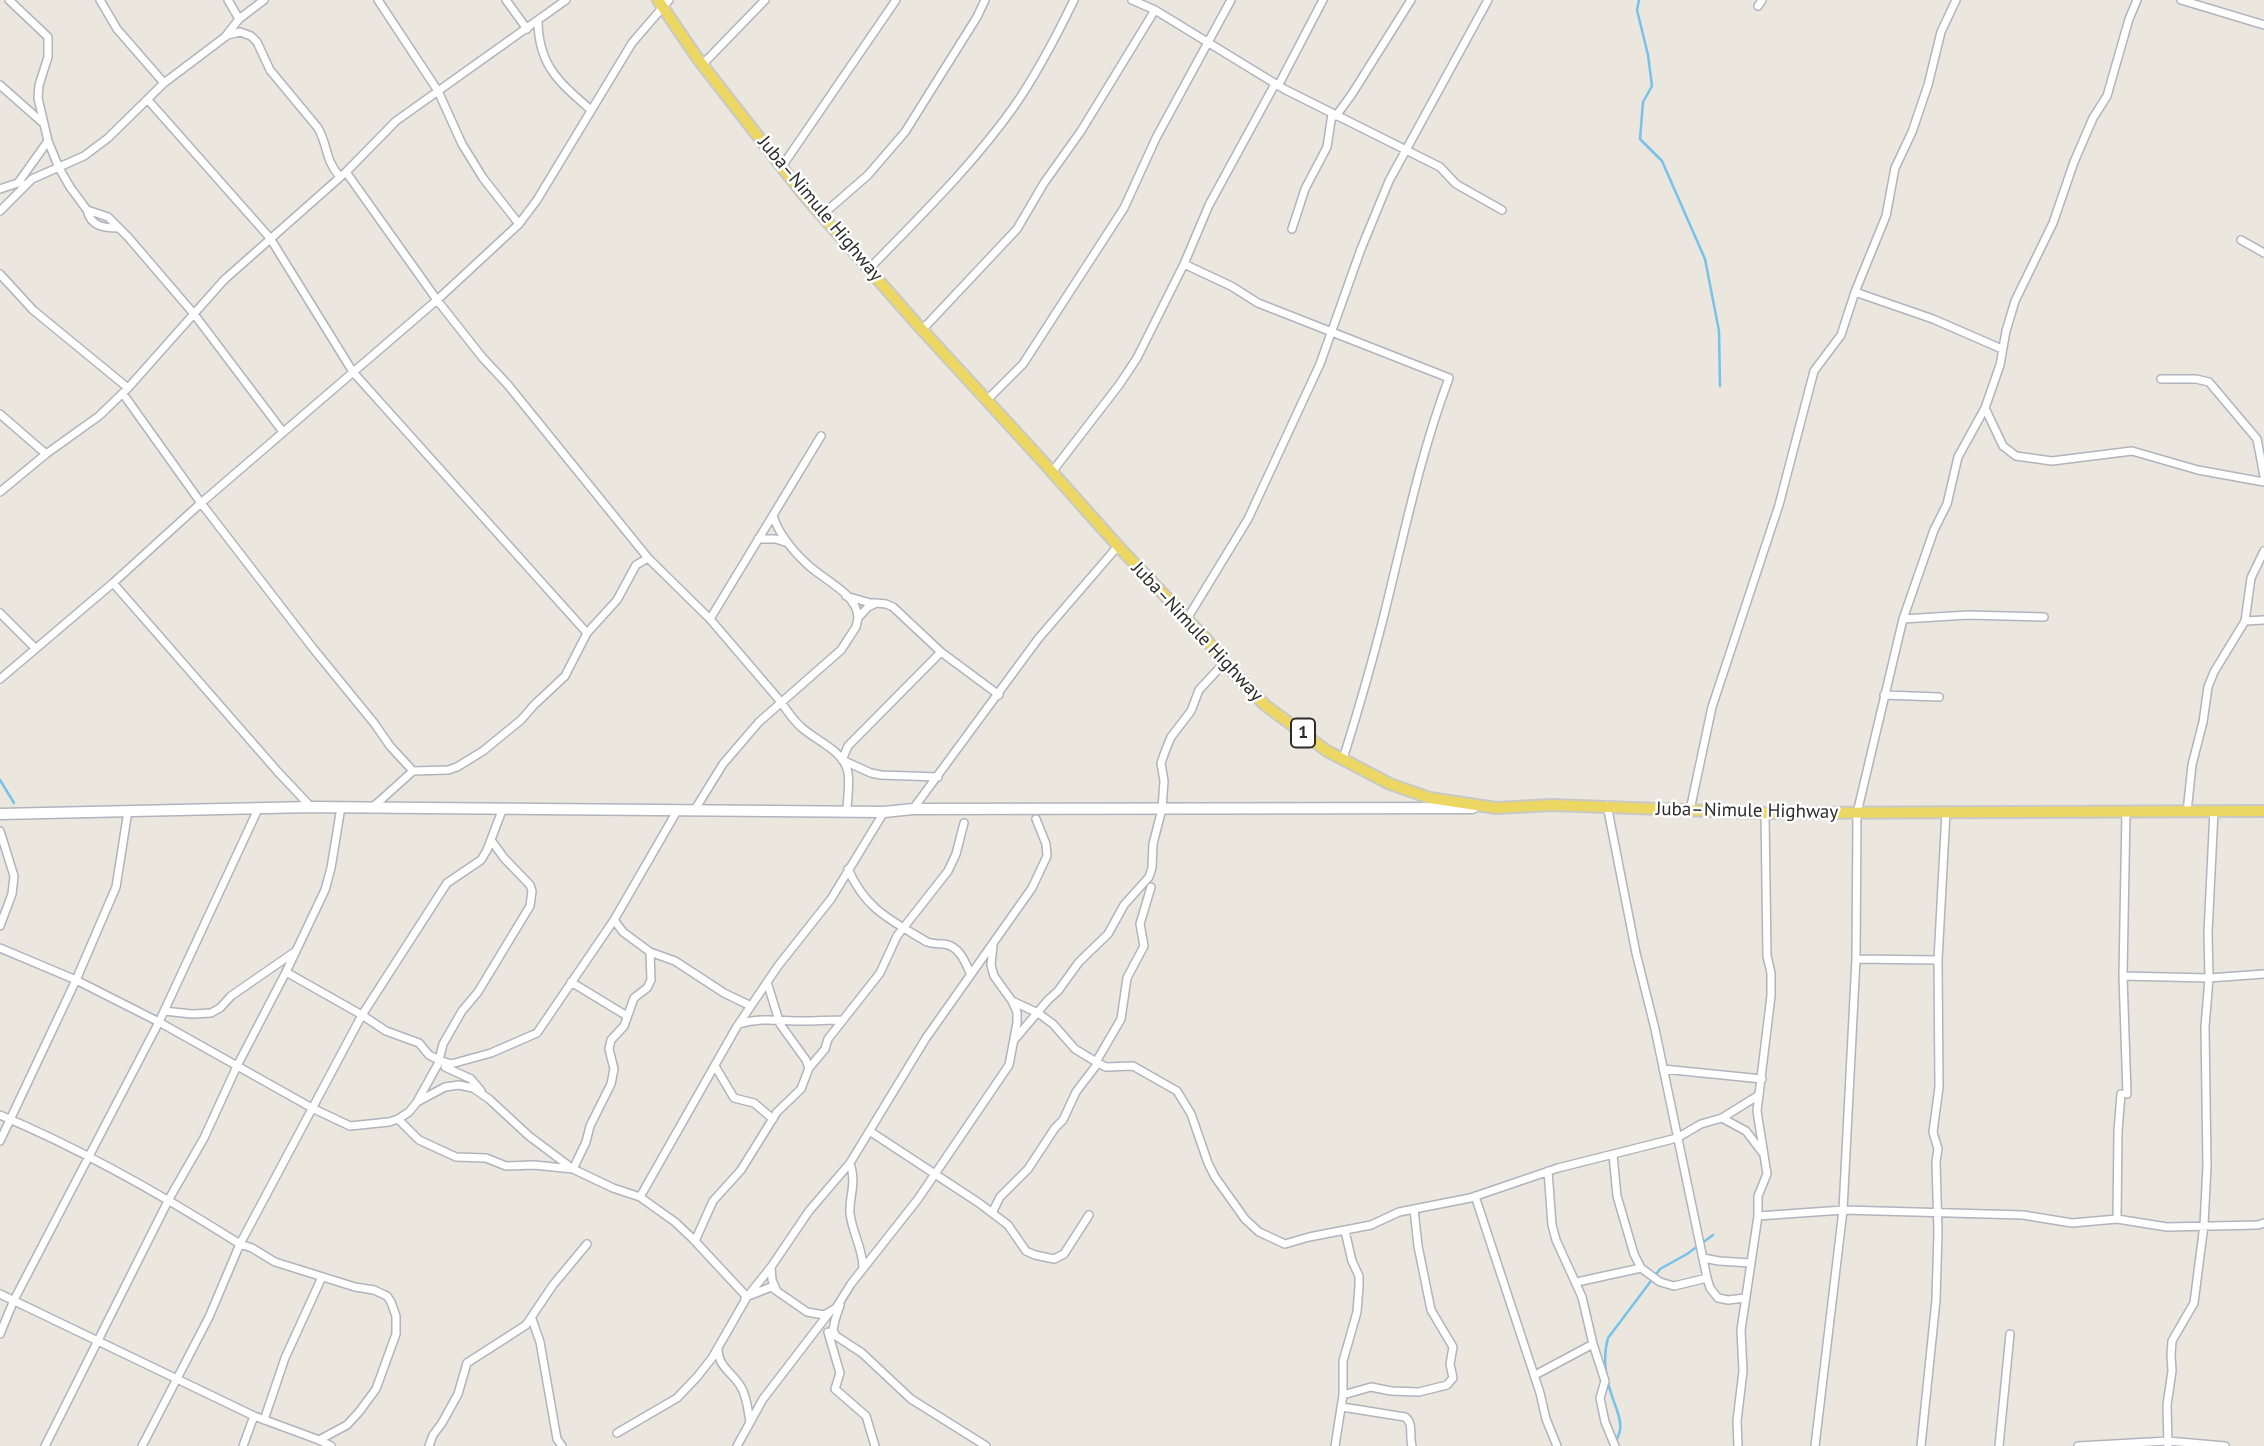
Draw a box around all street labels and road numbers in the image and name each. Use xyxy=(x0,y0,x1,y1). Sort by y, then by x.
street label: Juba–Nimule Highway xyxy=(753,132,887,286)
street label: Juba–Nimule Highway xyxy=(1126,557,1268,707)
road number: 1 xyxy=(1291,718,1315,748)
street label: Juba–Nimule Highway xyxy=(1656,798,1838,824)

